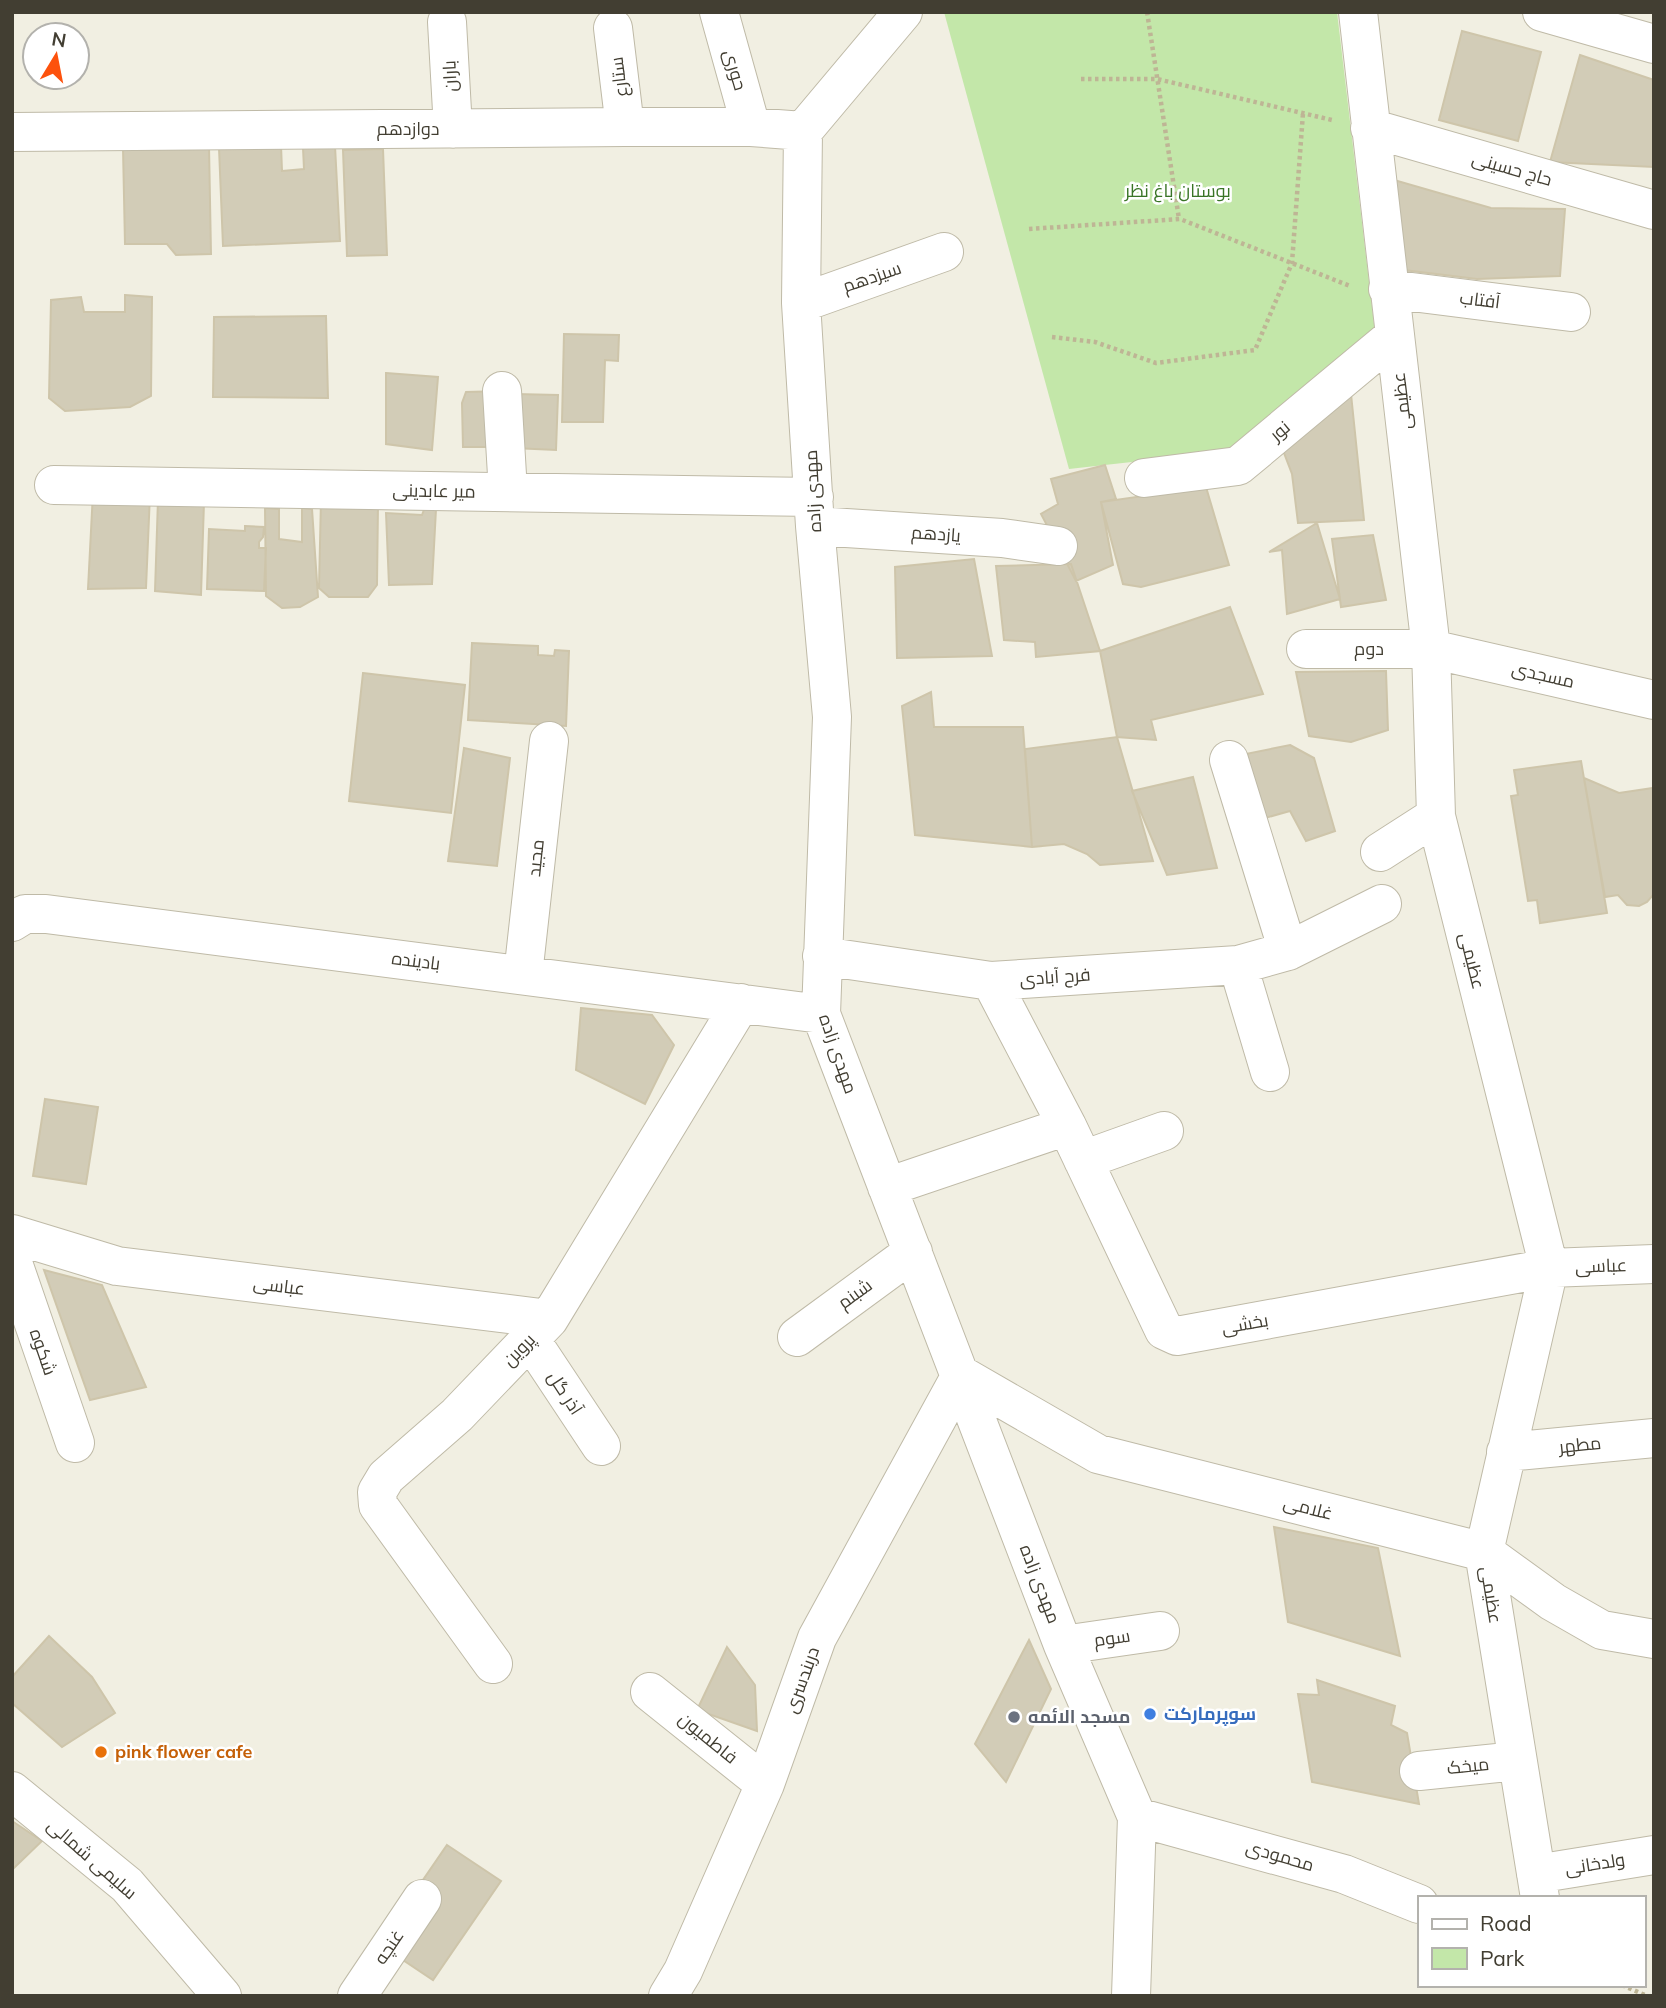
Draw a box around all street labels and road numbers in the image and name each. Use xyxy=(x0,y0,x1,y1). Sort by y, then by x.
street label: حوری xyxy=(719,47,752,93)
street label: ستارع xyxy=(605,56,633,98)
street label: باران xyxy=(437,60,462,92)
street label: دوازدهم xyxy=(377,117,439,141)
street label: حاج حسینی xyxy=(1469,146,1555,192)
street label: سیزدهم xyxy=(840,256,904,298)
street label: آفتاب xyxy=(1459,286,1502,313)
street label: عظیمی xyxy=(1387,371,1416,431)
street label: نور xyxy=(1264,415,1295,446)
street label: مهدی زاده xyxy=(799,449,826,533)
street label: میر عابدینی xyxy=(392,478,476,503)
street label: یازدهم xyxy=(910,520,962,548)
street label: دوم xyxy=(1354,637,1384,661)
street label: مسجدی xyxy=(1510,656,1577,693)
street label: مجید xyxy=(522,838,549,878)
street label: عظیمی xyxy=(1454,930,1491,992)
street label: بادینده xyxy=(390,946,442,975)
street label: فرح آبادی xyxy=(1019,963,1091,991)
street label: مهدی زاده xyxy=(814,1011,863,1097)
street label: عباسی xyxy=(1575,1253,1627,1278)
street label: عباسی xyxy=(252,1271,306,1300)
street label: شبنم xyxy=(833,1273,877,1315)
street label: بخشی xyxy=(1220,1308,1270,1339)
street label: شکوه xyxy=(25,1326,62,1378)
street label: پروین xyxy=(497,1328,541,1372)
street label: آذر گل xyxy=(543,1366,588,1419)
street label: مطهر xyxy=(1557,1431,1602,1458)
street label: غلامی xyxy=(1281,1490,1335,1525)
street label: مهدی زاده xyxy=(1015,1541,1066,1627)
street label: عظیمی xyxy=(1476,1565,1507,1625)
street label: سوم xyxy=(1092,1624,1132,1652)
street label: دربندسری xyxy=(779,1643,824,1716)
street label: فاطمیون xyxy=(674,1707,743,1768)
street label: میخک xyxy=(1446,1752,1490,1779)
street label: سلیمی شمالی xyxy=(43,1813,142,1904)
street label: محمودی xyxy=(1243,1835,1317,1876)
street label: ولدخانی xyxy=(1563,1847,1627,1880)
street label: غنچه xyxy=(369,1925,409,1969)

